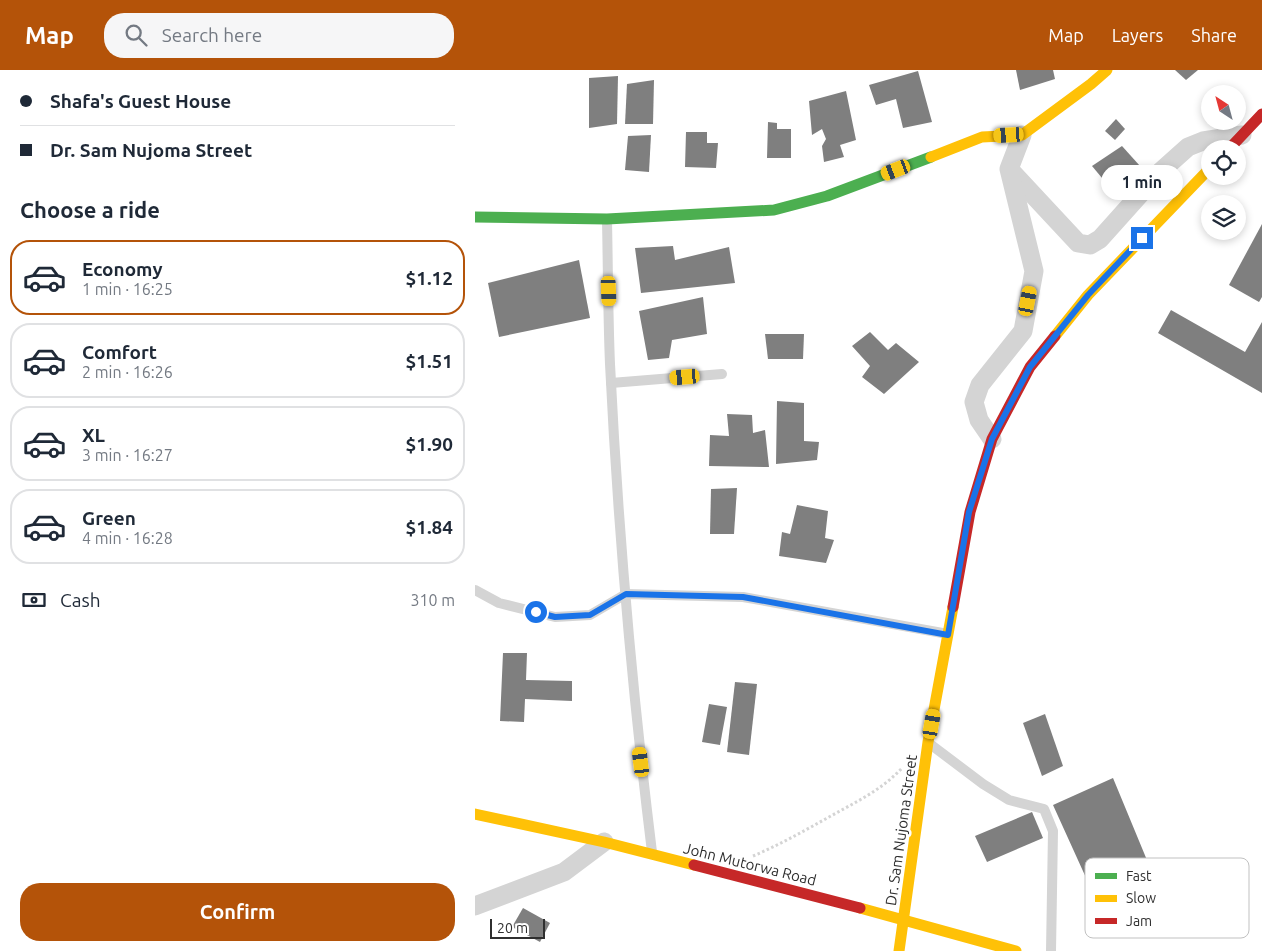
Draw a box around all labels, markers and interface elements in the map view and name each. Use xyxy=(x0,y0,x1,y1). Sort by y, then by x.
search box xyxy=(104,13,454,58)
icon: search xyxy=(122,21,150,49)
text: Map xyxy=(25,22,74,49)
text: Search here xyxy=(162,24,262,46)
text: Map xyxy=(1048,25,1084,45)
text: Layers xyxy=(1112,25,1163,45)
text: Share xyxy=(1191,25,1237,45)
north arrow xyxy=(1201,85,1246,130)
map controls xyxy=(1201,85,1246,240)
text: Shafa's Guest House xyxy=(50,90,231,112)
car xyxy=(993,127,1024,143)
text: Dr. Sam Nujoma Street xyxy=(50,139,252,161)
button: locate xyxy=(1201,140,1246,185)
car xyxy=(879,158,912,182)
callout: 1 min xyxy=(1101,166,1183,200)
text: 1 min xyxy=(1122,173,1162,191)
button: layers xyxy=(1201,195,1246,240)
text: Choose a ride xyxy=(20,197,160,222)
route end xyxy=(1131,227,1153,249)
icon: car xyxy=(22,255,67,300)
text: Economy xyxy=(82,258,163,280)
text: $1.12 xyxy=(405,267,453,289)
car xyxy=(600,276,617,306)
text: 1 min · 16:25 xyxy=(82,280,173,298)
car xyxy=(1017,285,1038,317)
icon: car xyxy=(22,338,67,383)
text: Comfort xyxy=(82,341,157,363)
text: $1.51 xyxy=(405,350,453,372)
text: 2 min · 16:26 xyxy=(82,363,173,381)
car xyxy=(669,368,700,386)
icon: car xyxy=(22,421,67,466)
text: XL xyxy=(82,424,105,446)
text: $1.90 xyxy=(405,433,453,455)
text: 3 min · 16:27 xyxy=(82,446,173,464)
icon: car xyxy=(22,504,67,549)
text: Green xyxy=(82,507,136,529)
text: $1.84 xyxy=(405,516,453,538)
text: 4 min · 16:28 xyxy=(82,529,173,547)
icon: cash xyxy=(20,586,48,614)
text: Cash xyxy=(60,589,101,611)
text: 310 m xyxy=(410,591,455,609)
route start xyxy=(525,601,547,623)
car xyxy=(922,708,941,740)
car xyxy=(631,746,650,778)
street label: Dr. Sam Nujoma Street xyxy=(882,753,920,907)
street label: John Mutorwa Road xyxy=(682,839,818,889)
legend xyxy=(1085,858,1249,938)
text: Fast xyxy=(1126,868,1152,884)
button: Confirm xyxy=(20,883,455,941)
text: Slow xyxy=(1126,890,1156,906)
text: Jam xyxy=(1126,913,1152,929)
scale bar xyxy=(490,916,545,939)
text: 20 m xyxy=(497,920,528,936)

